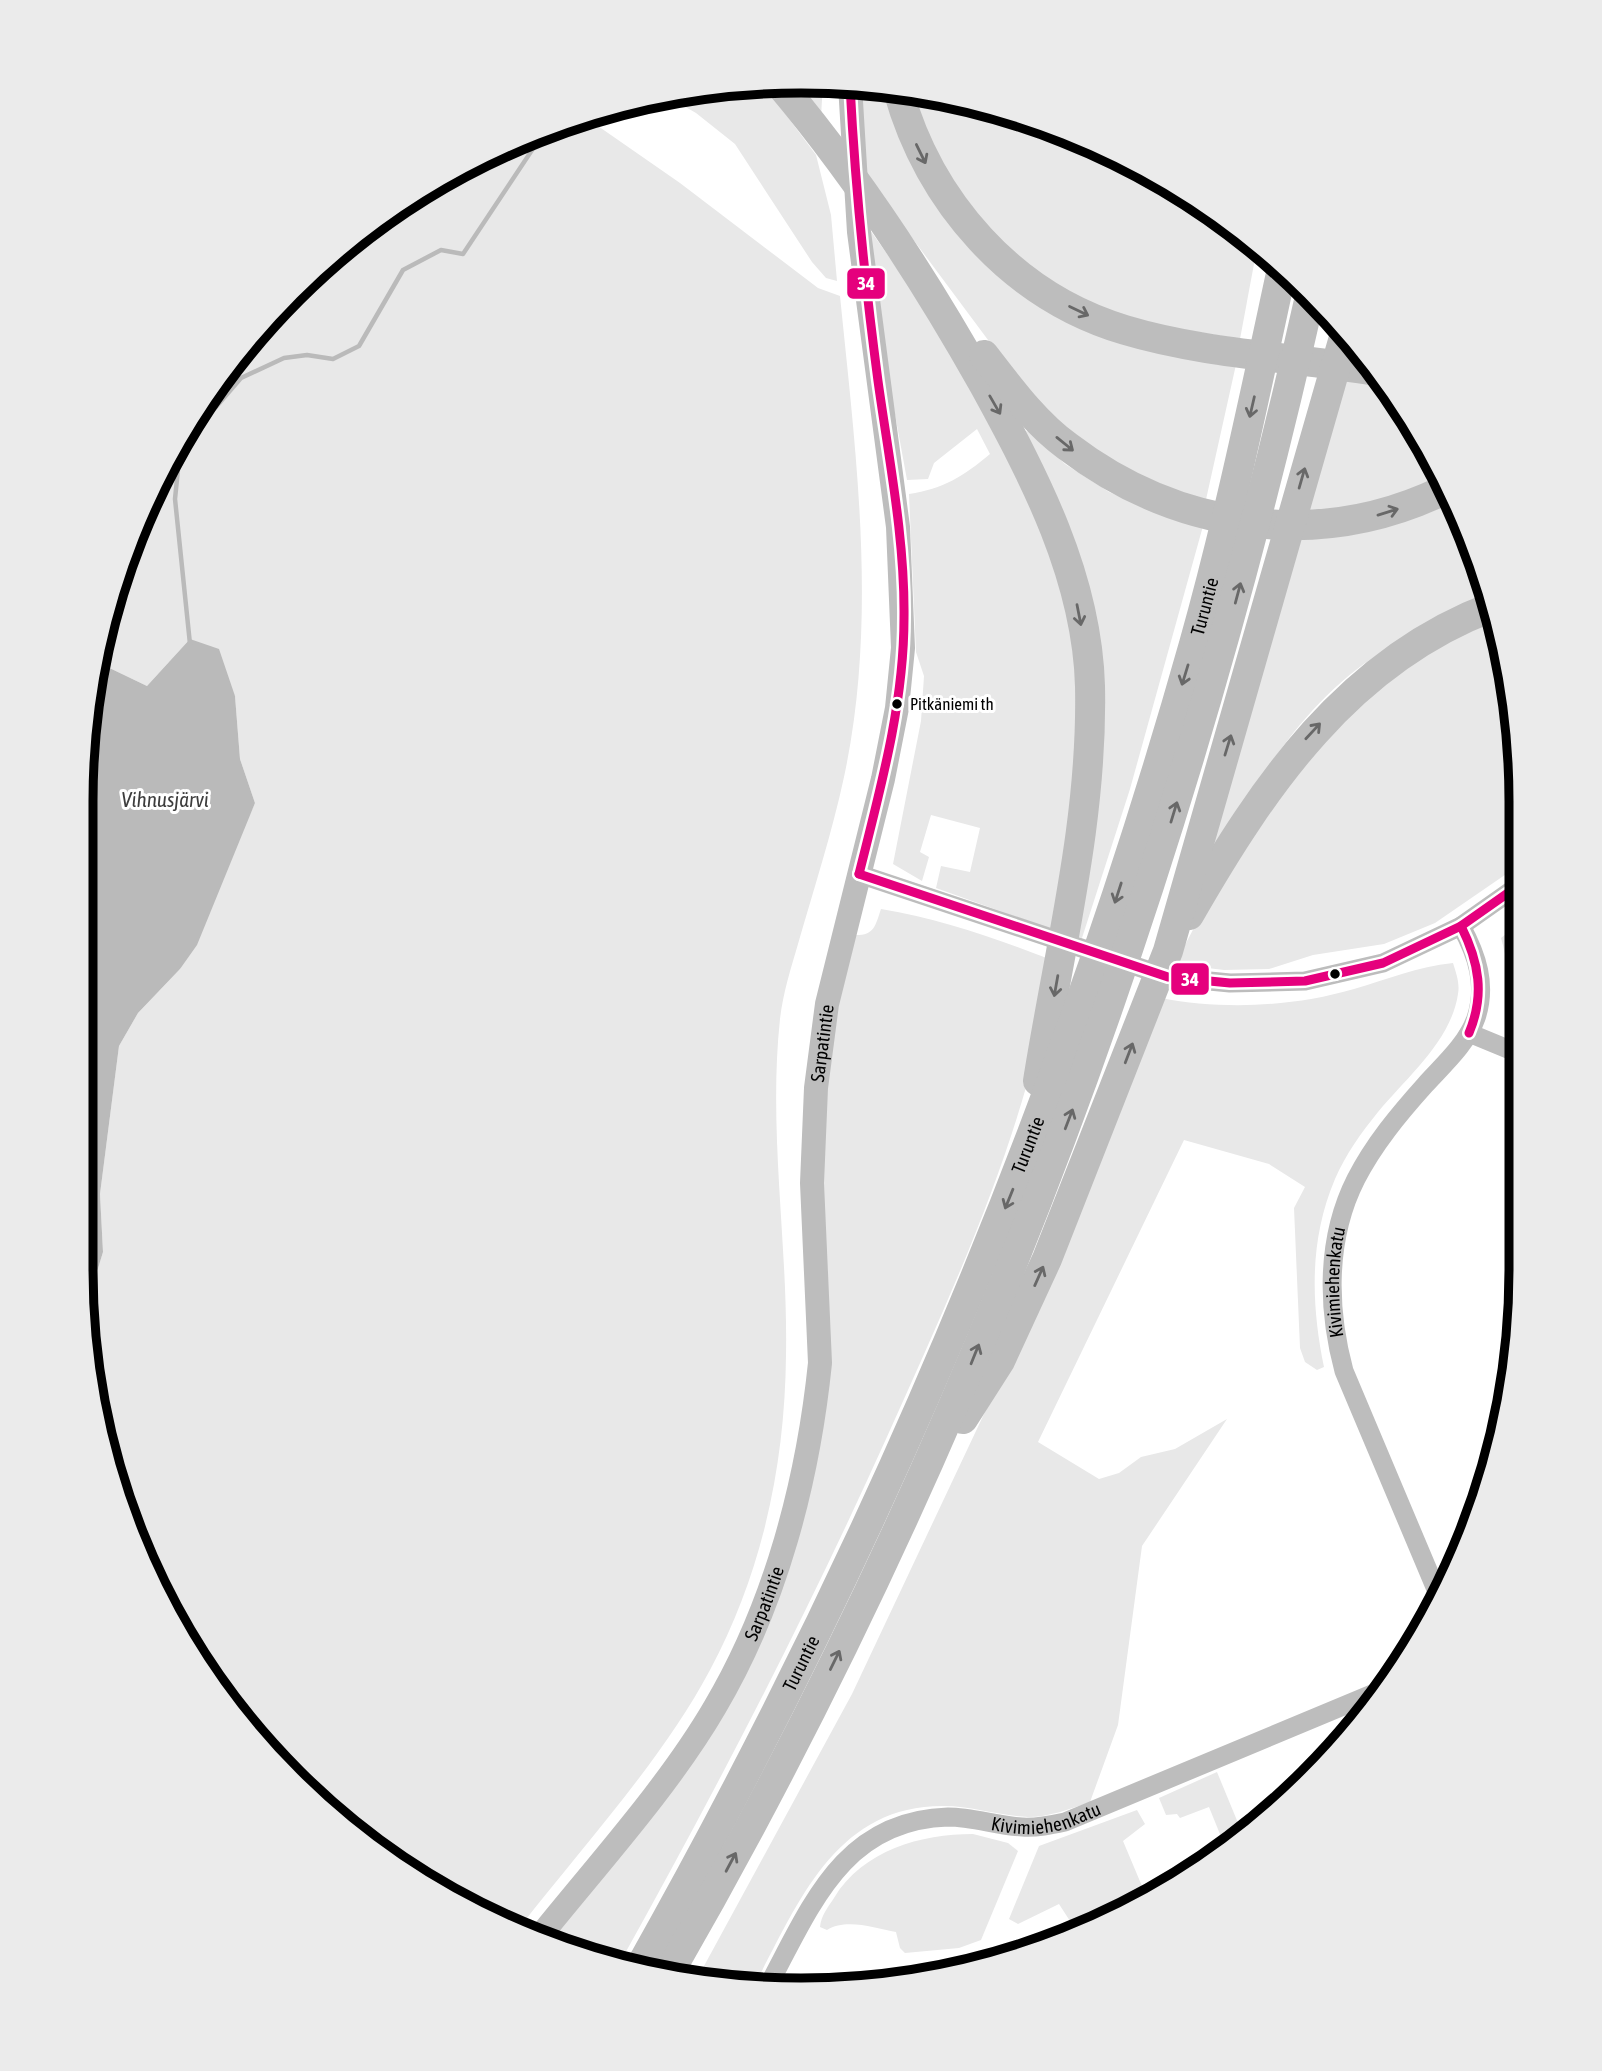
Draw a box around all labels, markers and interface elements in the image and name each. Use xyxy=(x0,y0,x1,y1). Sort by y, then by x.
one-way arrow xyxy=(915,143,928,164)
line badge: 34 xyxy=(846,267,886,300)
text: 34 xyxy=(857,272,875,294)
one-way arrow xyxy=(1068,305,1090,318)
one-way arrow xyxy=(988,394,1002,414)
one-way arrow xyxy=(1244,395,1258,418)
one-way arrow xyxy=(1056,436,1074,452)
one-way arrow xyxy=(1297,467,1310,489)
one-way arrow xyxy=(1377,504,1399,517)
street label: Turuntie xyxy=(1186,575,1223,638)
one-way arrow xyxy=(1232,582,1245,605)
one-way arrow xyxy=(1073,603,1087,626)
one-way arrow xyxy=(1177,664,1190,686)
place label: Pitkäniemi th xyxy=(910,694,994,714)
marker: Pitkäniemi th xyxy=(890,697,904,711)
one-way arrow xyxy=(1305,723,1322,740)
one-way arrow xyxy=(1222,734,1235,756)
water label: Vihnusjärvi xyxy=(121,787,209,811)
one-way arrow xyxy=(1168,801,1181,823)
one-way arrow xyxy=(1111,881,1123,903)
line badge: 34 xyxy=(1170,962,1210,996)
unlabelled marker xyxy=(1328,967,1342,981)
text: 34 xyxy=(1181,968,1199,990)
one-way arrow xyxy=(1049,974,1063,997)
street label: Sarpatintie xyxy=(806,1003,838,1083)
one-way arrow xyxy=(1123,1043,1136,1065)
one-way arrow xyxy=(1063,1109,1076,1131)
street label: Turuntie xyxy=(1007,1113,1049,1176)
one-way arrow xyxy=(1001,1188,1014,1209)
street label: Kivimiehenkatu xyxy=(1321,1224,1349,1339)
one-way arrow xyxy=(1033,1266,1046,1288)
one-way arrow xyxy=(970,1343,983,1365)
street label: Sarpatintie xyxy=(740,1563,788,1644)
street label: Turuntie xyxy=(778,1632,824,1695)
one-way arrow xyxy=(828,1650,842,1671)
street label: Kivimiehenkatu xyxy=(990,1797,1104,1838)
one-way arrow xyxy=(724,1852,738,1873)

